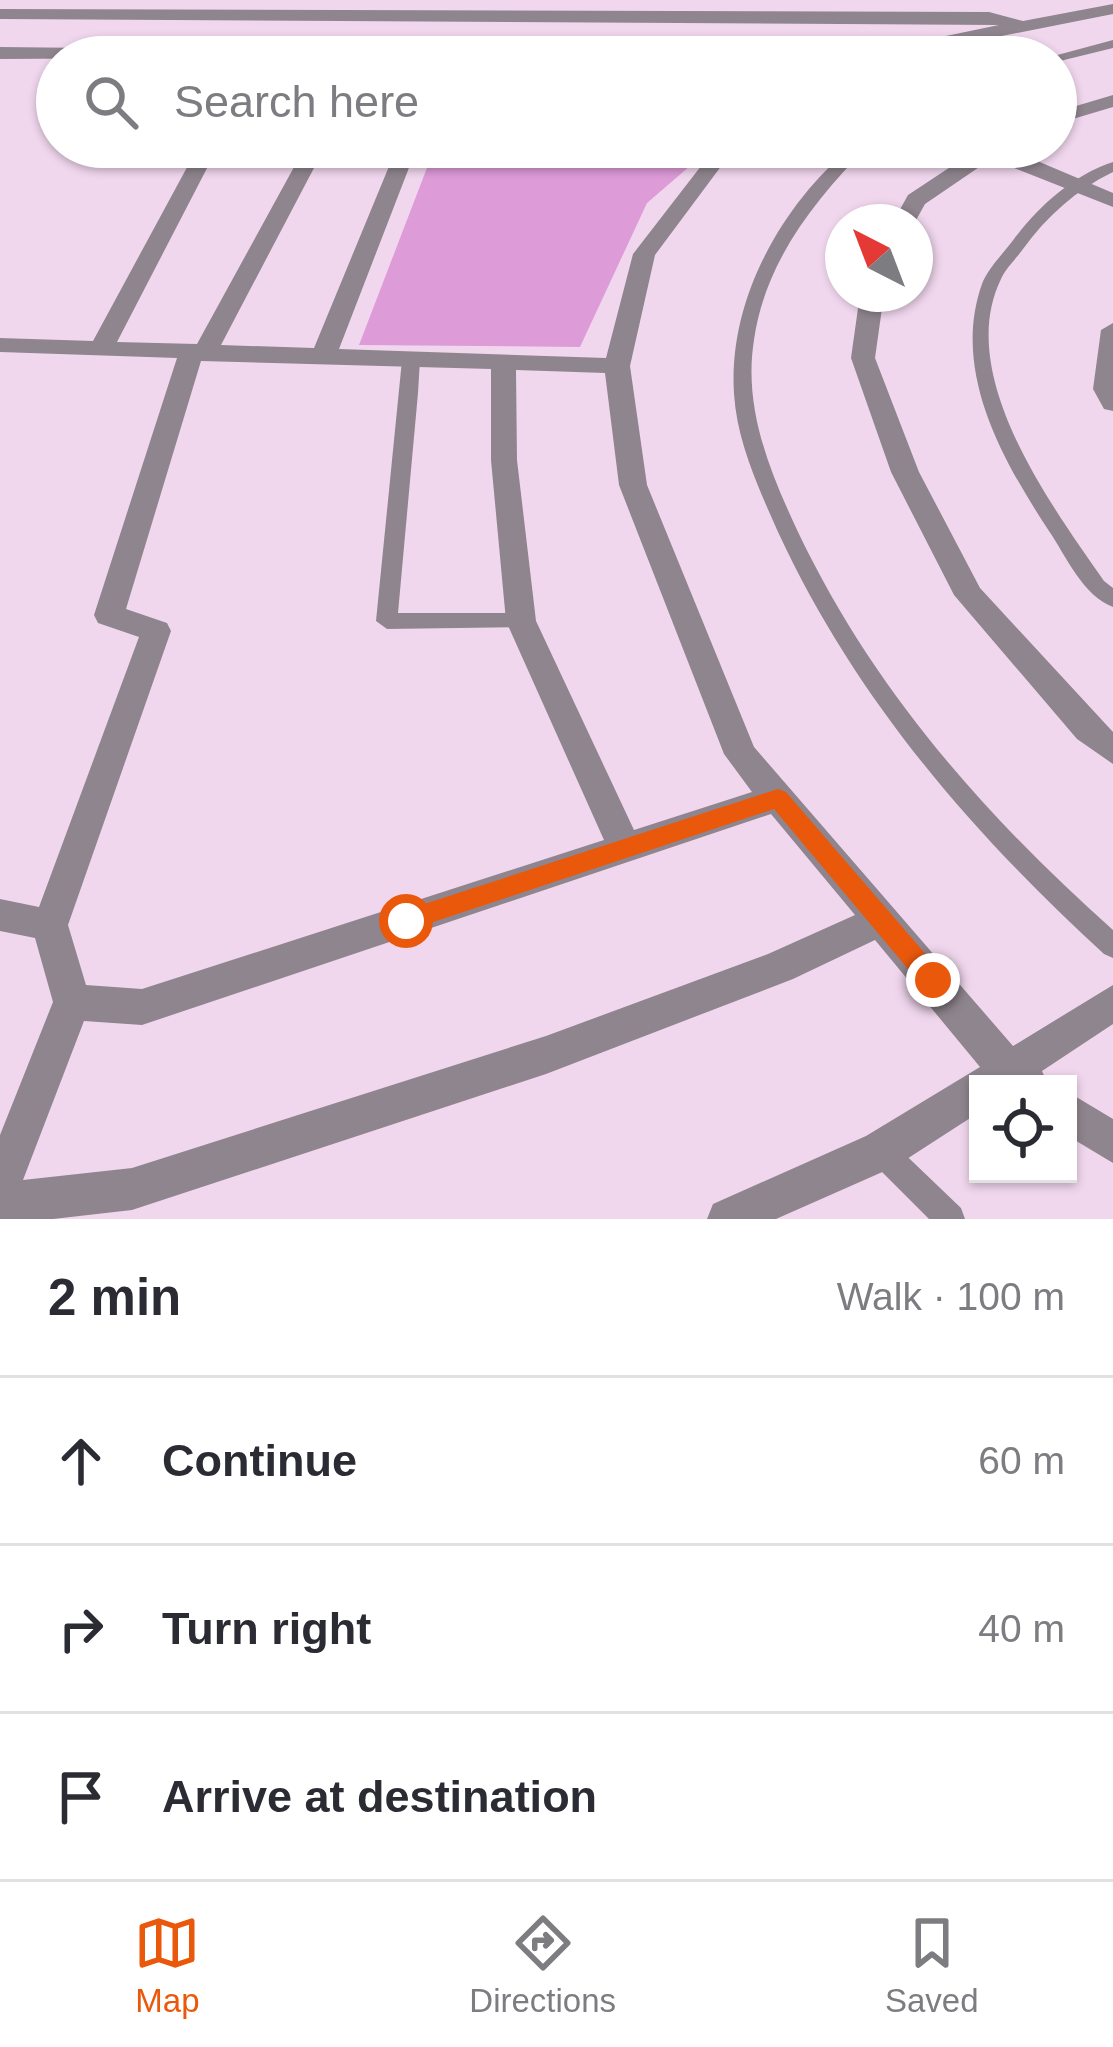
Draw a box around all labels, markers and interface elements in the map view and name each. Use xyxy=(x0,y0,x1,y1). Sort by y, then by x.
search box xyxy=(36,36,1077,168)
icon: search xyxy=(78,69,144,135)
text: Search here xyxy=(174,76,419,127)
north arrow xyxy=(825,204,933,312)
route start xyxy=(379,894,433,948)
route end xyxy=(906,953,960,1007)
map controls xyxy=(969,1075,1077,1183)
button: locate xyxy=(969,1075,1077,1183)
text: 2 min xyxy=(48,1269,181,1326)
text: Walk · 100 m xyxy=(837,1275,1065,1318)
icon: ahead xyxy=(48,1428,114,1494)
text: Continue xyxy=(162,1435,357,1486)
text: 60 m xyxy=(978,1439,1065,1482)
icon: right xyxy=(48,1596,114,1662)
text: Turn right xyxy=(162,1603,371,1654)
text: 40 m xyxy=(978,1607,1065,1650)
icon: arrive xyxy=(48,1764,114,1830)
text: Arrive at destination xyxy=(162,1771,597,1822)
tab: Map xyxy=(134,1910,200,2020)
tab: Directions xyxy=(469,1910,616,2020)
tab: Saved xyxy=(885,1910,979,2020)

